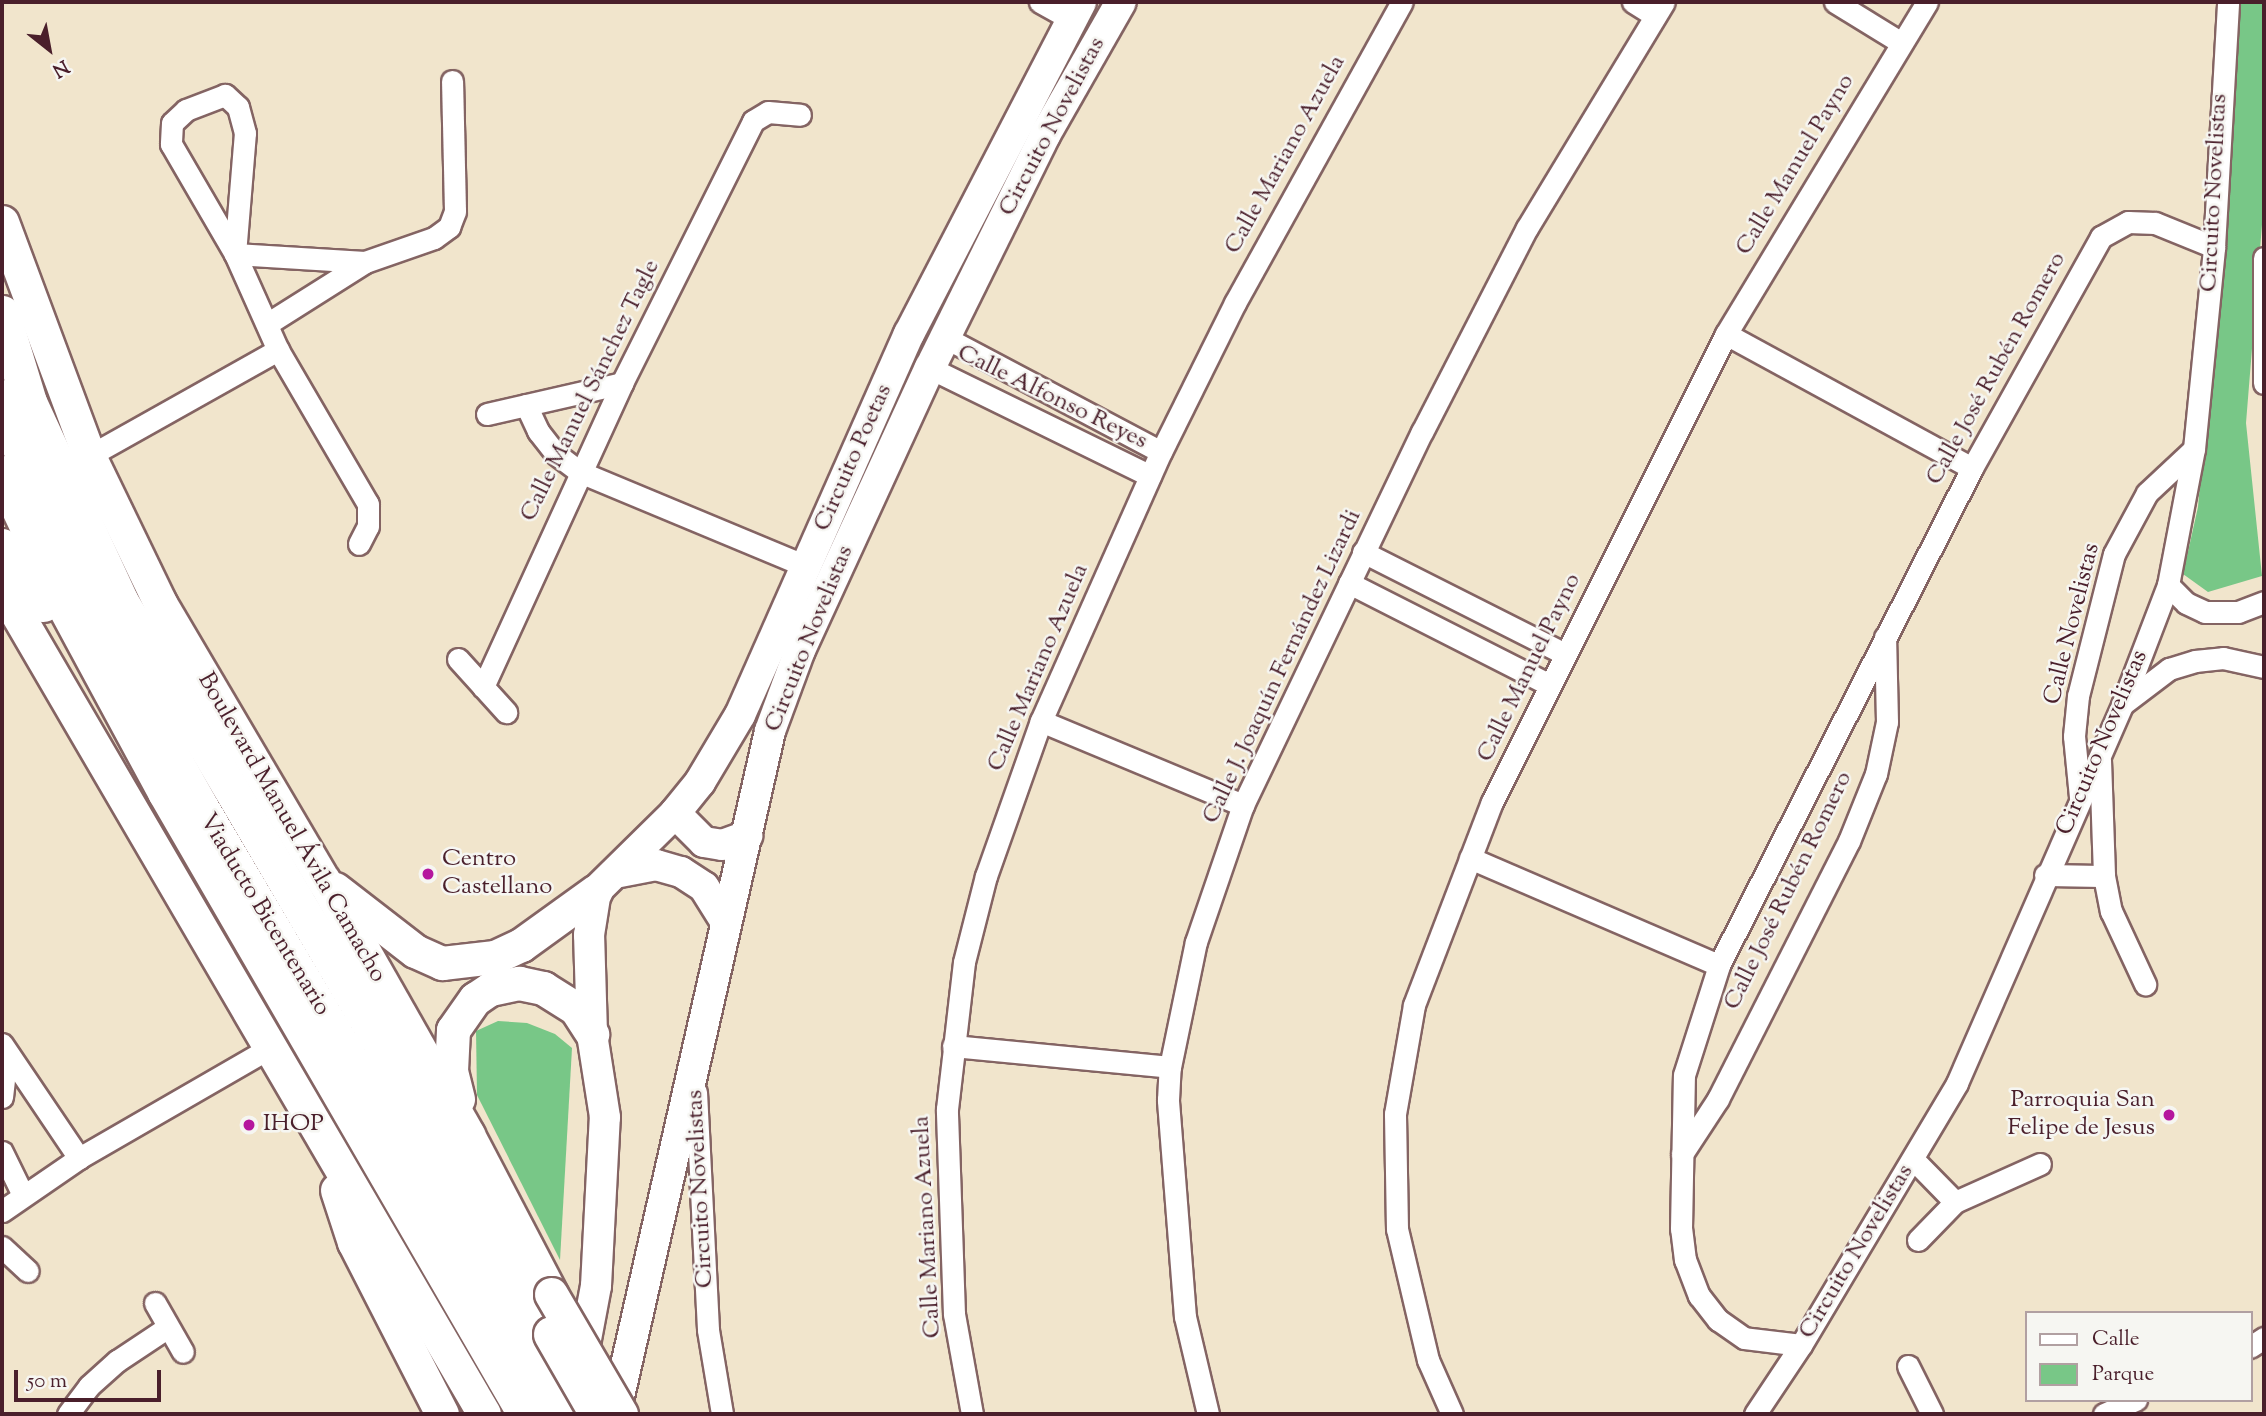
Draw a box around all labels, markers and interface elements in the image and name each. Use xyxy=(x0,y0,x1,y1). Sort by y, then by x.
north arrow xyxy=(14,14,84,84)
street label: Circuito Novelistas xyxy=(994,33,1112,221)
street label: Calle Mariano Azuela xyxy=(1219,51,1353,259)
text: N xyxy=(47,52,74,83)
street label: Calle Manuel Payno xyxy=(1731,69,1861,261)
street label: Circuito Novelistas xyxy=(2195,93,2235,293)
street label: Calle José Rubén Romero xyxy=(1921,248,2073,490)
street label: Calle Manuel Sánchez Tagle xyxy=(515,256,667,526)
street label: Calle Alfonso Reyes xyxy=(952,339,1152,457)
street label: Circuito Poetas xyxy=(809,380,899,536)
street label: Calle J. Joaquín Fernández Lizardi xyxy=(1197,505,1369,829)
street label: Calle Novelistas xyxy=(2039,540,2107,708)
street label: Circuito Novelistas xyxy=(759,542,861,736)
street label: Calle Mariano Azuela xyxy=(982,560,1096,776)
street label: Calle Manuel Payno xyxy=(1472,569,1588,767)
street label: Circuito Novelistas xyxy=(2051,646,2155,840)
street label: Boulevard Manuel Ávila Camacho xyxy=(190,668,392,988)
street label: Calle José Rubén Romero xyxy=(1719,767,1859,1015)
street label: Viaducto Bicentenario xyxy=(192,809,336,1021)
place label: Centro Castellano xyxy=(442,846,552,902)
marker: Centro Castellano xyxy=(420,866,436,882)
place label: Parroquia San Felipe de Jesus xyxy=(2008,1087,2155,1143)
street label: Circuito Novelistas xyxy=(681,1089,721,1289)
marker: Parroquia San Felipe de Jesus xyxy=(2161,1107,2177,1123)
place label: IHOP xyxy=(263,1111,324,1139)
street label: Calle Mariano Azuela xyxy=(908,1115,948,1339)
marker: IHOP xyxy=(241,1117,257,1133)
street label: Circuito Novelistas xyxy=(1794,1160,1920,1344)
legend xyxy=(2024,1311,2252,1402)
text: Calle xyxy=(2092,1325,2140,1355)
scale bar xyxy=(18,1356,164,1400)
text: Parque xyxy=(2092,1360,2154,1390)
text: 50 m xyxy=(27,1367,67,1397)

